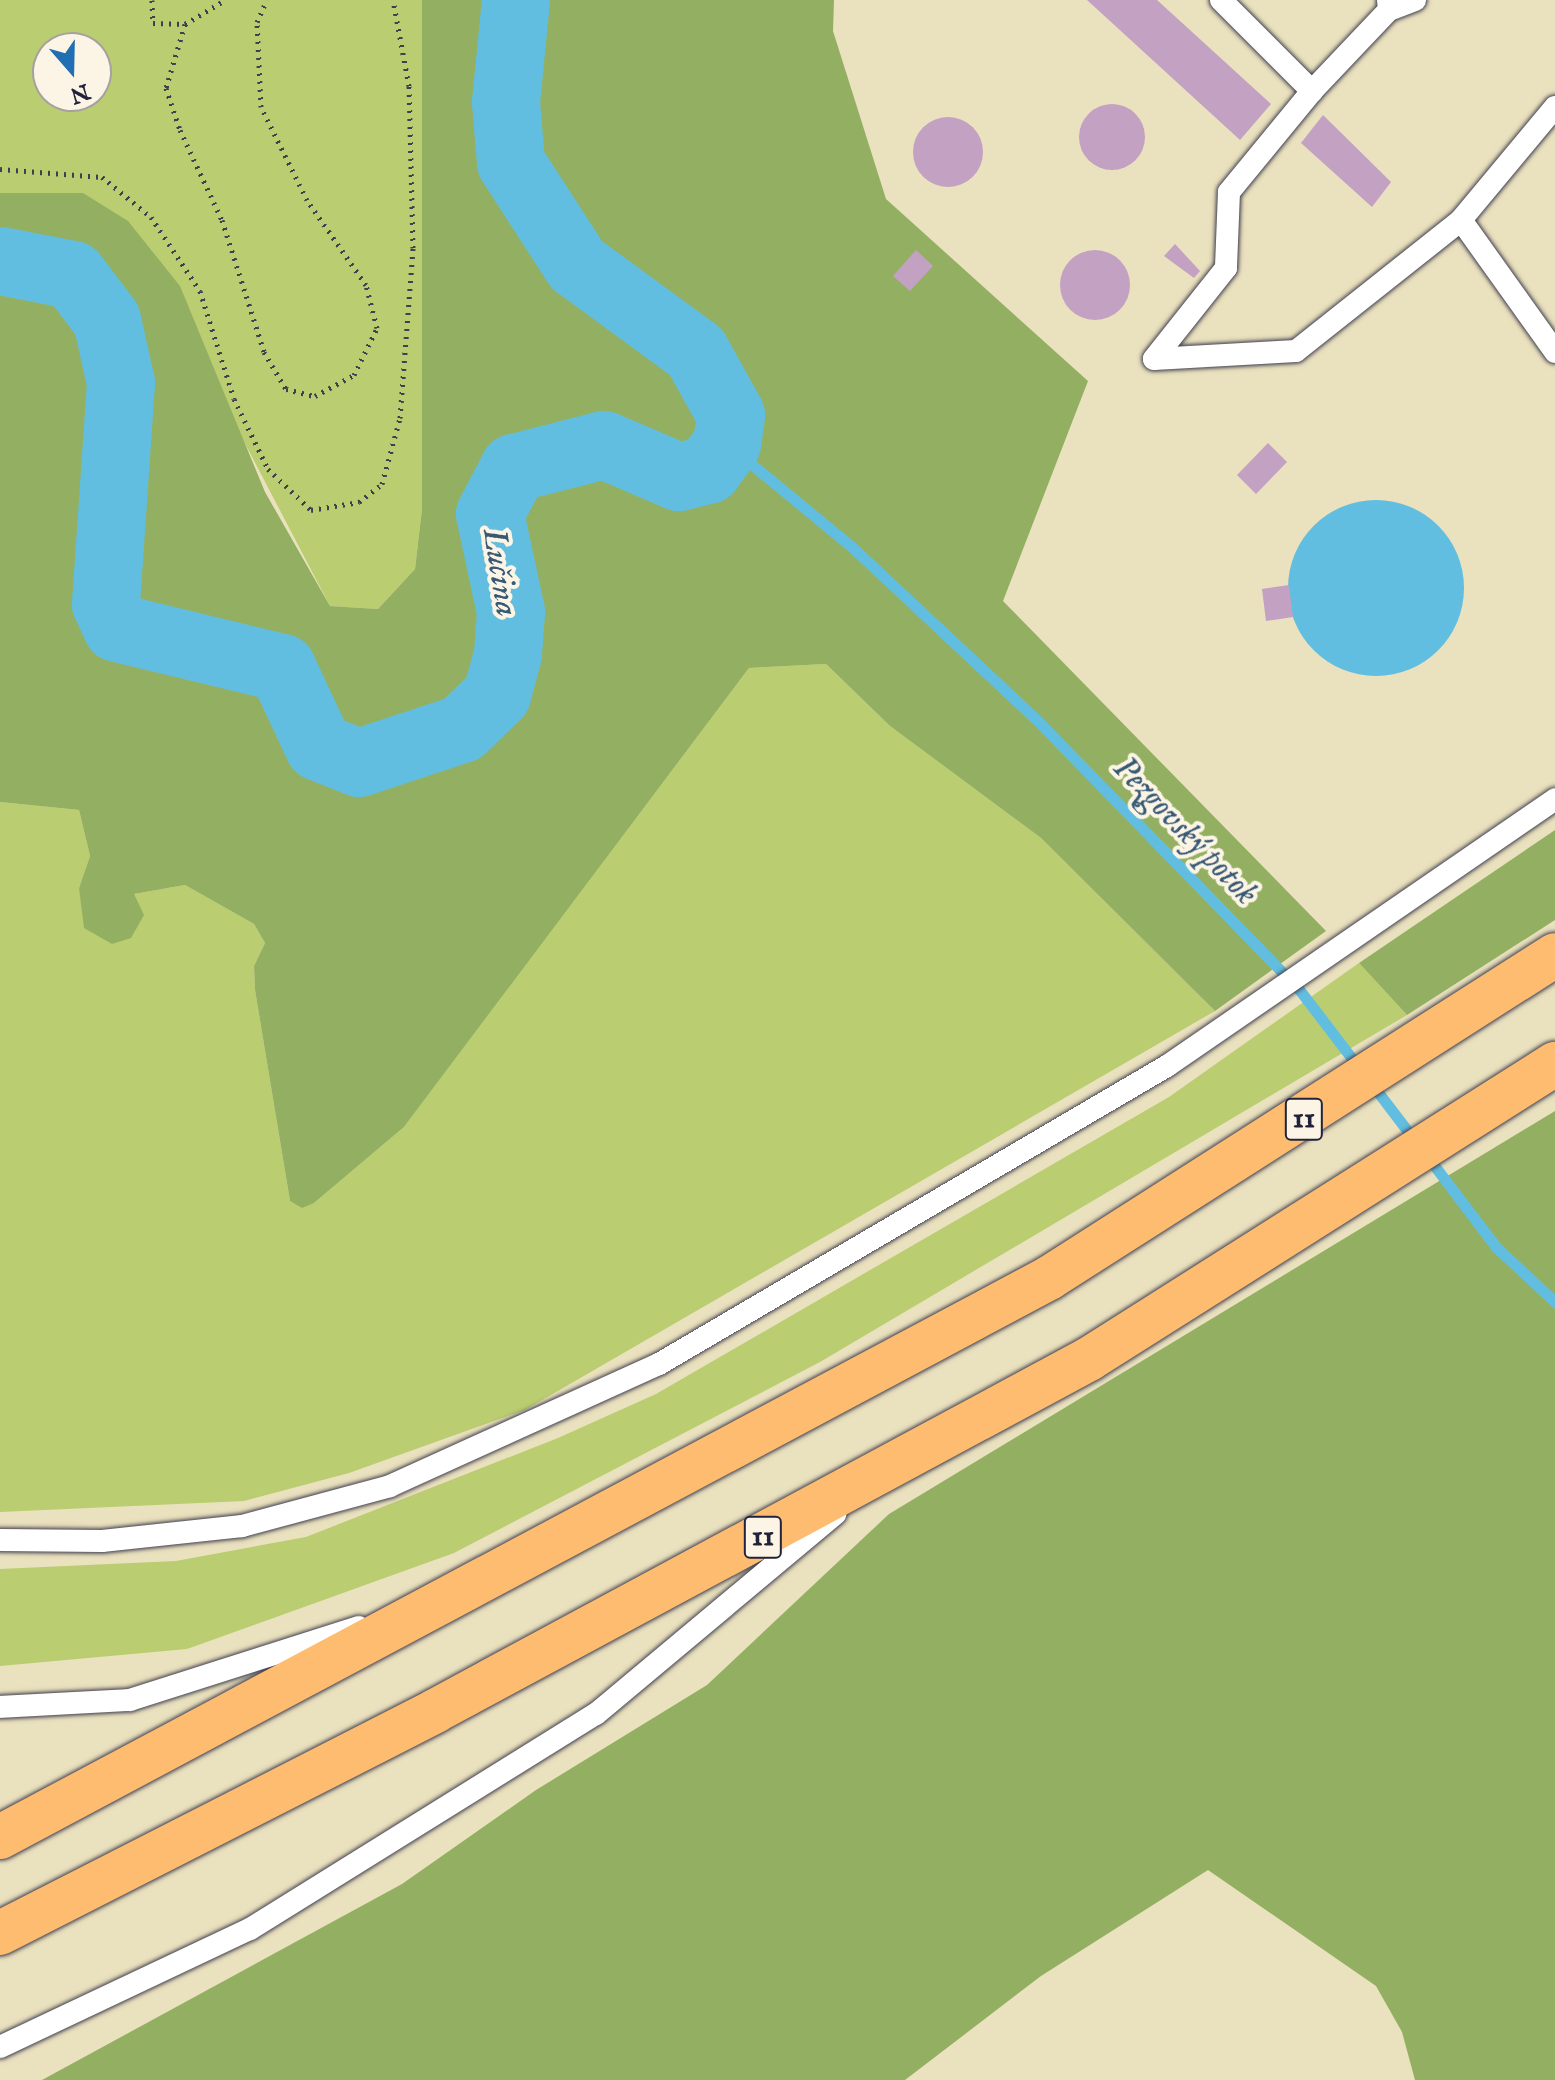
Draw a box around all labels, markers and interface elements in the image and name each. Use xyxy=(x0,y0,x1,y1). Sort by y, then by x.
north arrow xyxy=(32,32,112,112)
text: N xyxy=(66,76,93,109)
water label: Lučina xyxy=(473,525,527,619)
water label: Pezgovský potok xyxy=(1104,748,1266,914)
road number: 11 xyxy=(1284,1093,1324,1145)
road number: 11 xyxy=(743,1511,783,1563)

